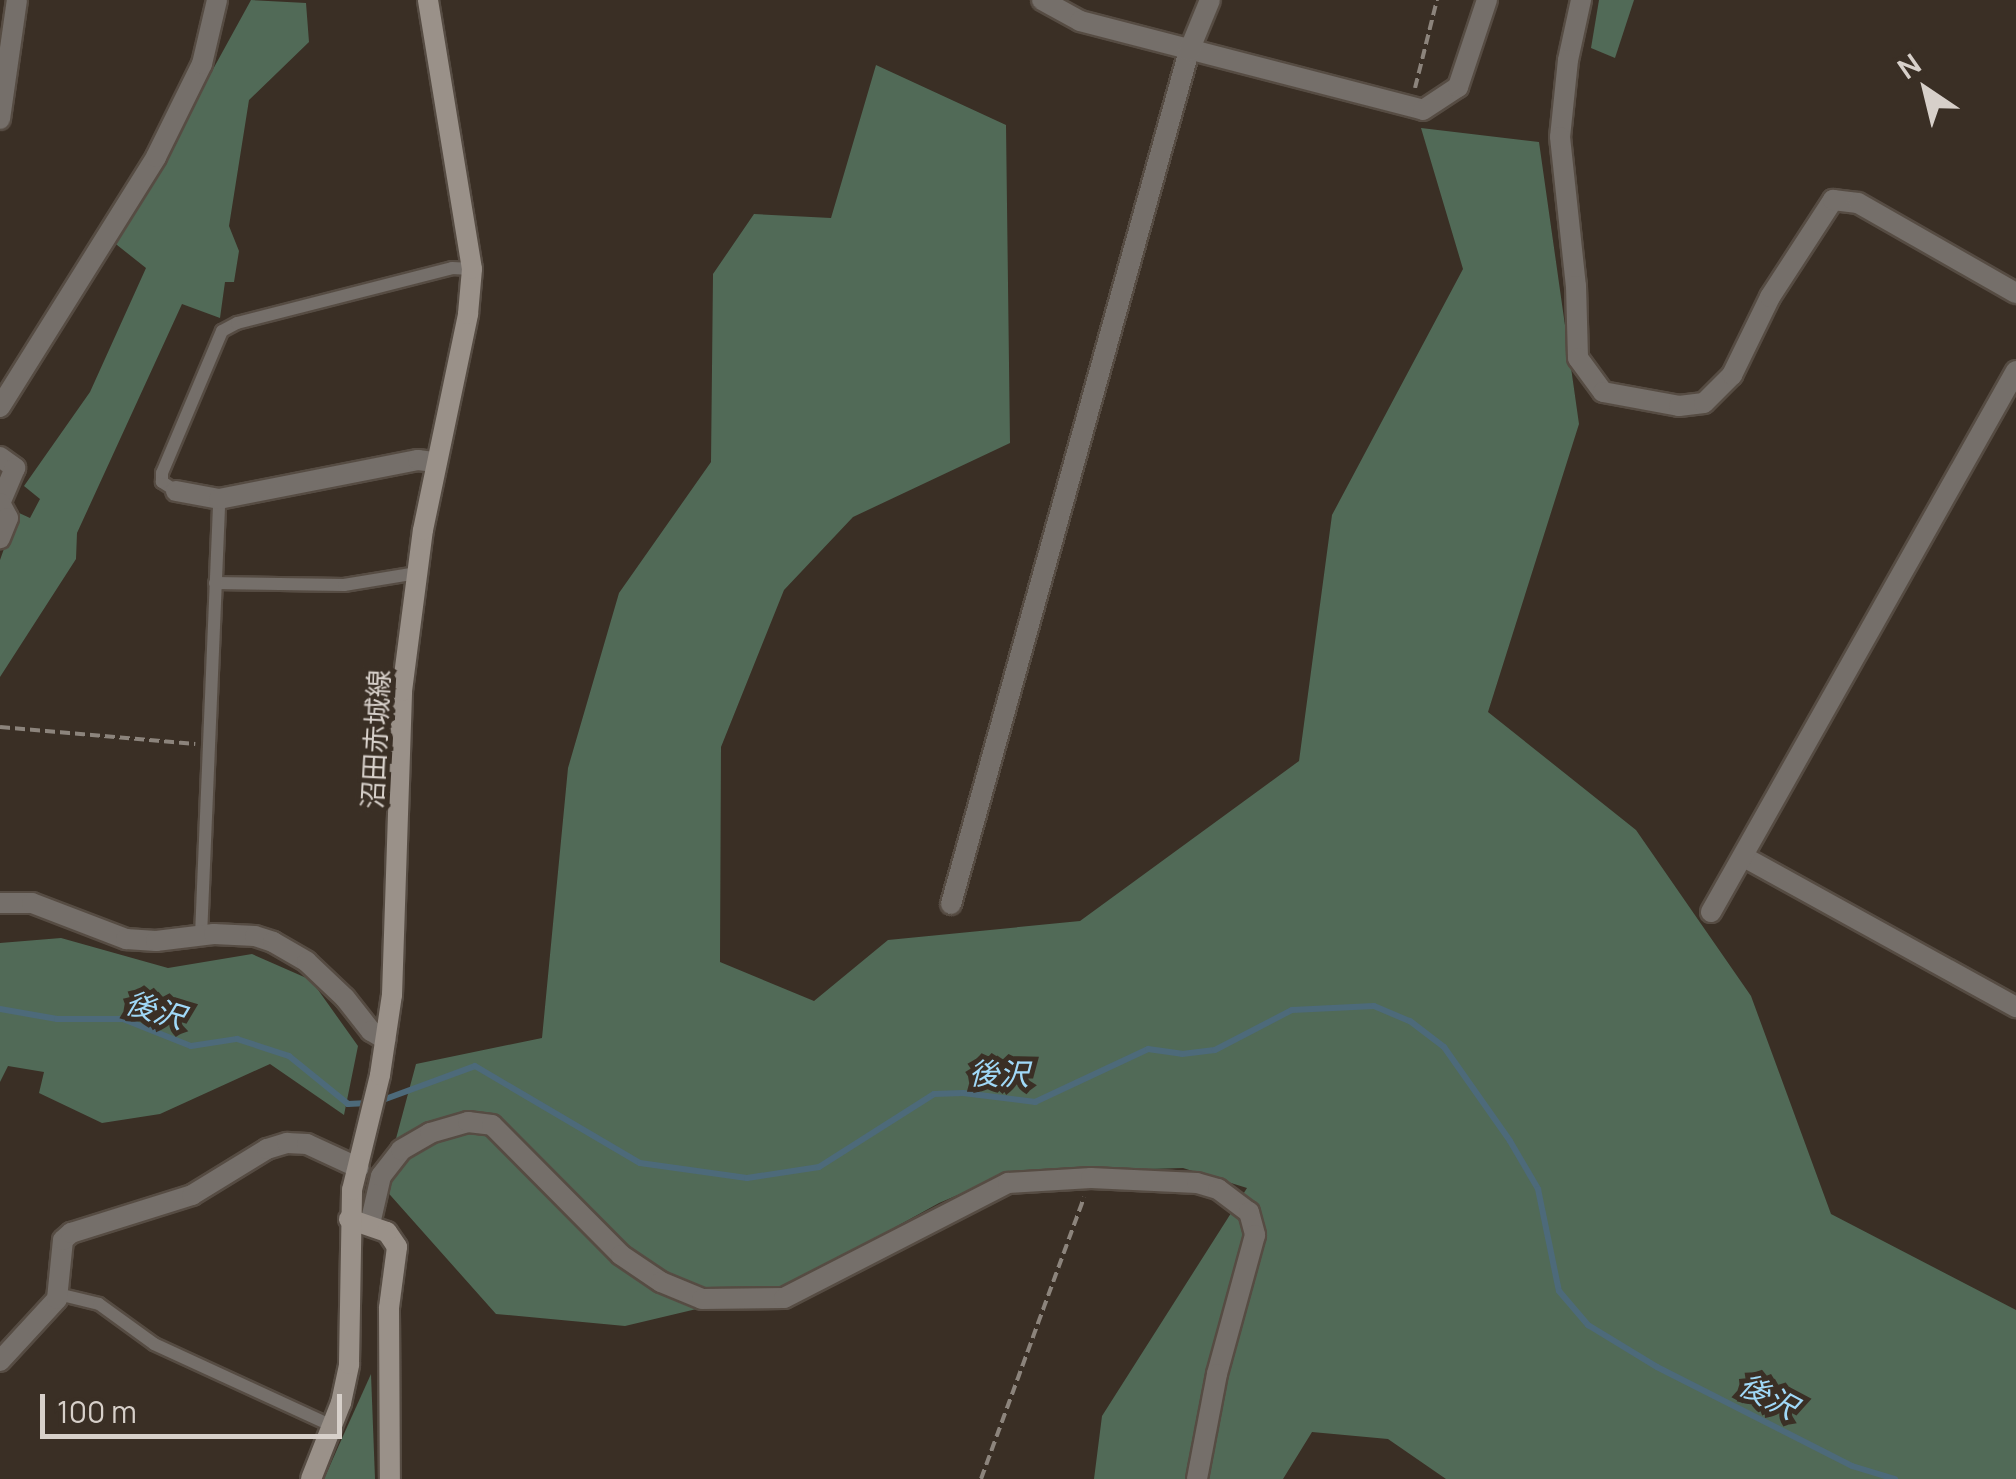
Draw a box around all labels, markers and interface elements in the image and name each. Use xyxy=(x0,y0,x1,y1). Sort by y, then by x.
north arrow xyxy=(1876,40,1976,140)
text: N xyxy=(1890,44,1928,87)
street label: 沼田赤城線 xyxy=(355,668,395,810)
water label: 後沢 xyxy=(121,984,189,1036)
water label: 後沢 xyxy=(969,1055,1029,1093)
water label: 後沢 xyxy=(1733,1366,1803,1426)
scale bar xyxy=(45,1374,348,1436)
text: 100 m xyxy=(57,1391,137,1432)

